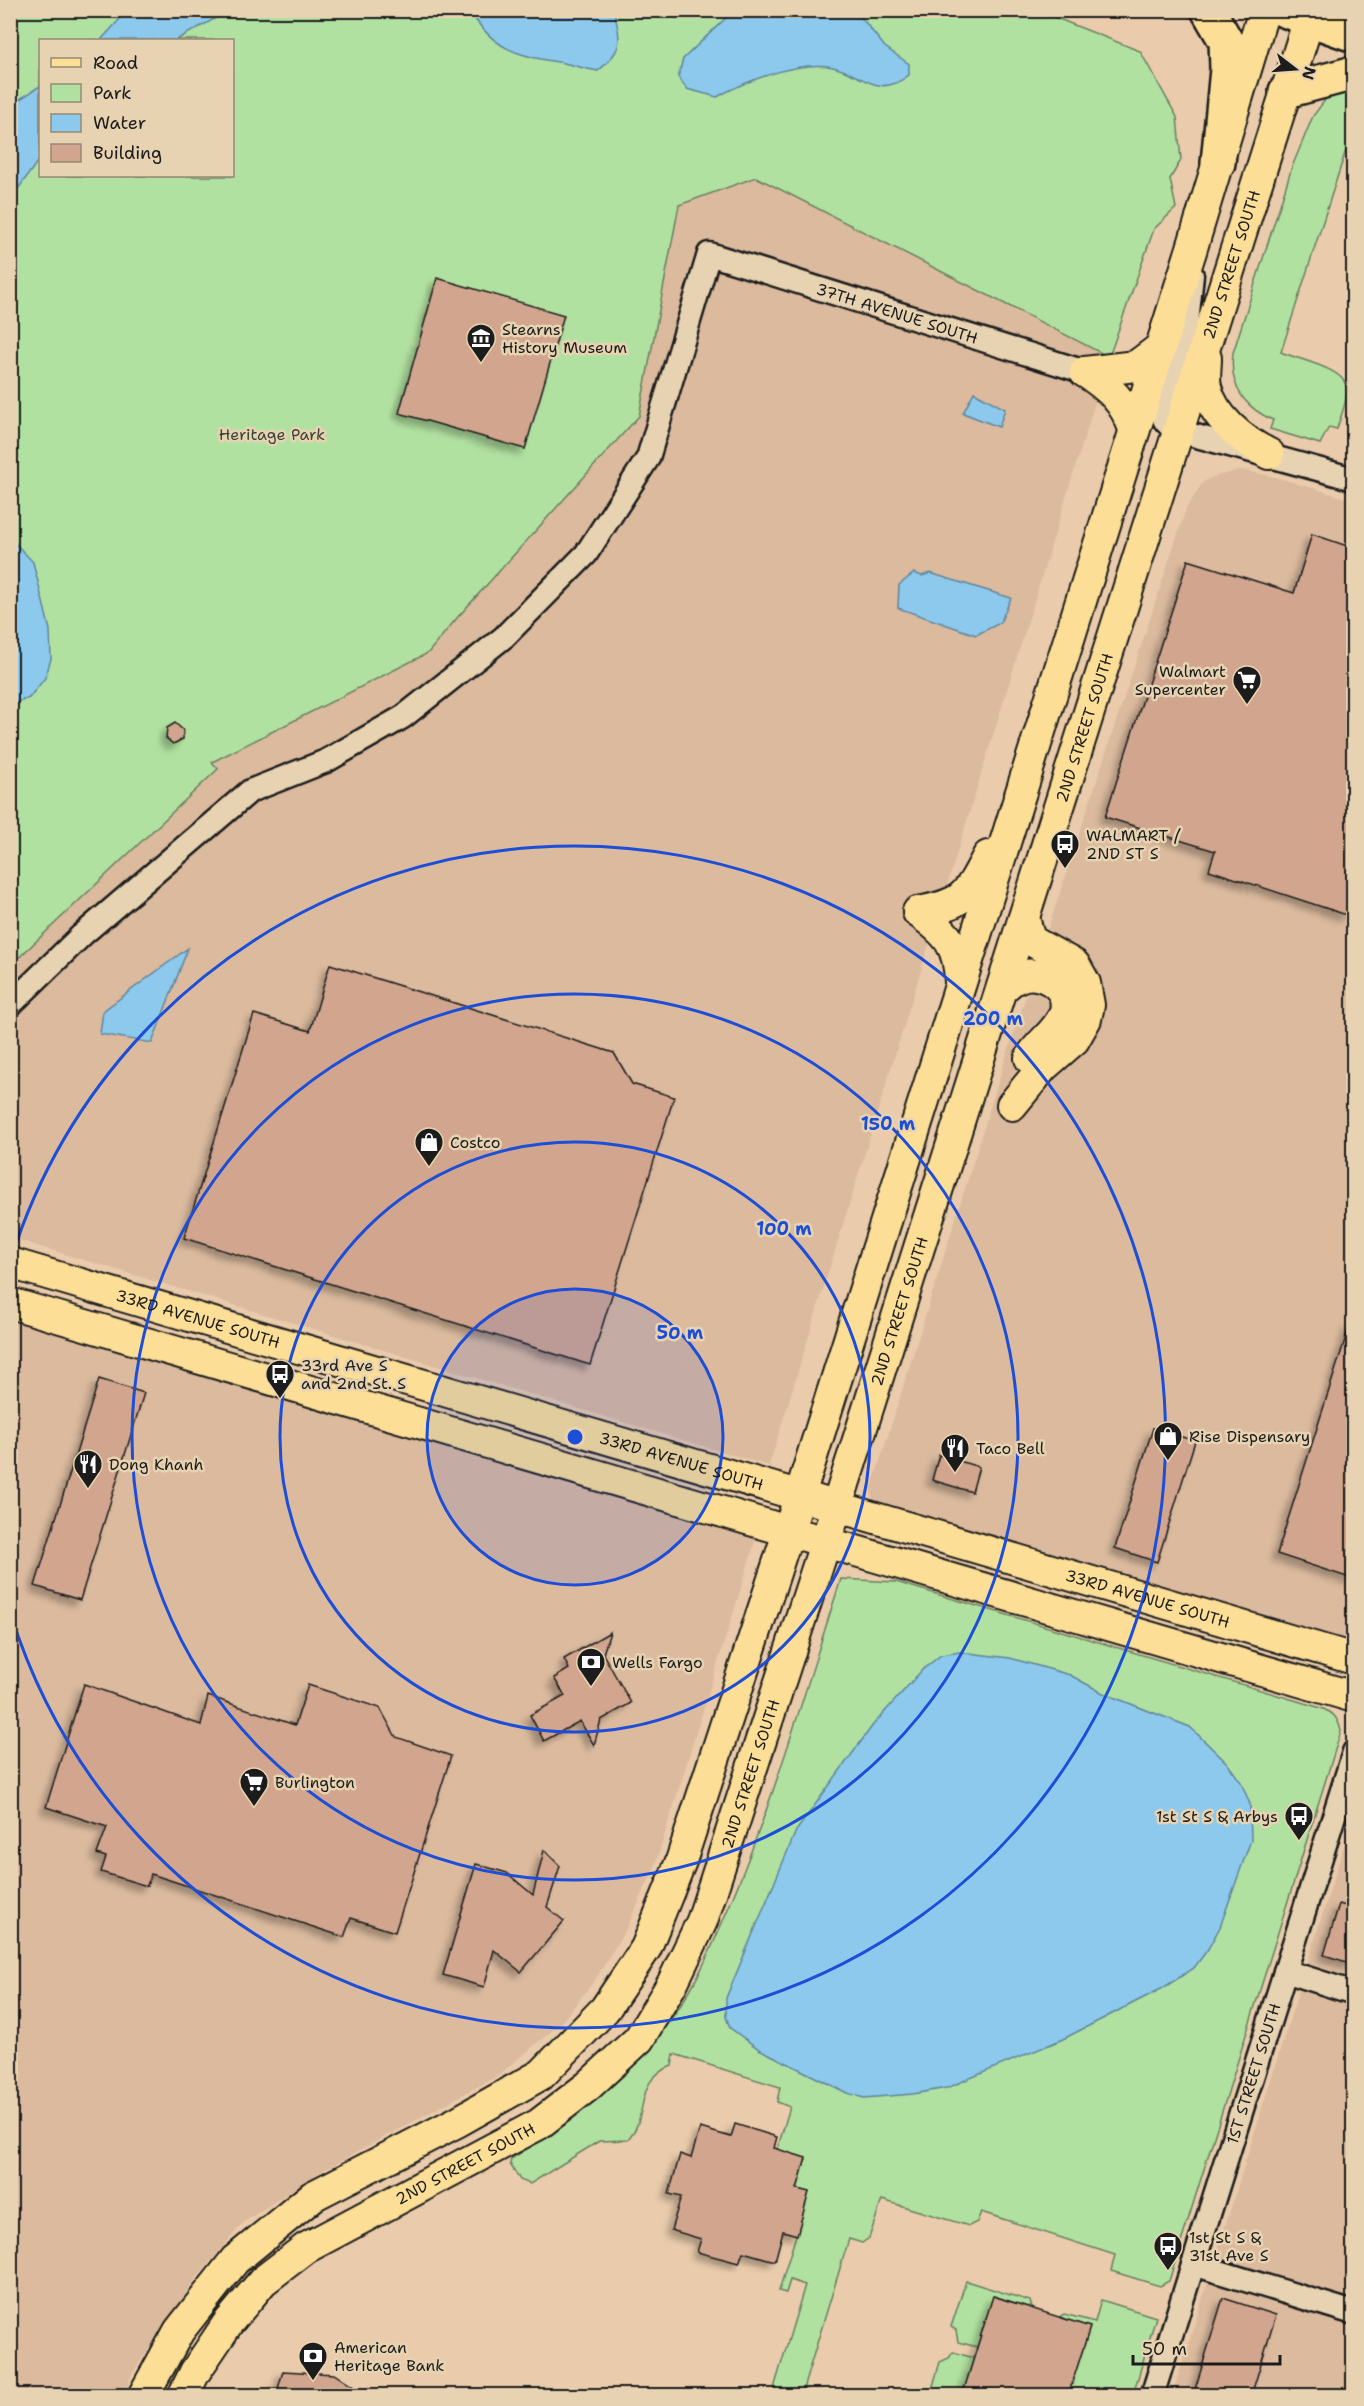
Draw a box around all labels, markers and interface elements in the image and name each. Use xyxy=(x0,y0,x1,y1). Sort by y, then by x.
legend xyxy=(39,39,234,177)
north arrow xyxy=(1265,39,1325,99)
text: Road xyxy=(93,51,138,75)
text: N xyxy=(1297,64,1321,82)
text: Park xyxy=(93,81,132,105)
text: Water xyxy=(93,111,146,135)
text: Building xyxy=(93,141,162,165)
street label: 2ND STREET SOUTH xyxy=(1198,187,1265,342)
street label: 37TH AVENUE SOUTH xyxy=(814,278,980,349)
place label: Stearns History Museum xyxy=(502,319,627,358)
museum icon: Stearns History Museum xyxy=(465,322,497,364)
park label: Heritage Park xyxy=(219,424,325,445)
street label: 2ND STREET SOUTH xyxy=(1051,651,1118,805)
place label: Walmart Supercenter xyxy=(1135,661,1226,700)
supermarket icon: Walmart Supercenter xyxy=(1231,664,1263,706)
place label: WALMART / 2ND ST S xyxy=(1086,825,1181,864)
bus stop icon: WALMART / 2ND ST S xyxy=(1049,828,1081,870)
text: 200 m xyxy=(963,1007,1024,1031)
text: 150 m xyxy=(861,1112,916,1136)
shop icon: Costco xyxy=(413,1126,445,1168)
place label: Costco xyxy=(450,1132,500,1153)
text: 100 m xyxy=(756,1217,812,1241)
street label: 2ND STREET SOUTH xyxy=(866,1234,933,1388)
street label: 33RD AVENUE SOUTH xyxy=(113,1285,283,1353)
text: 50 m xyxy=(657,1321,704,1345)
place label: 33rd Ave S and 2nd St. S xyxy=(301,1355,406,1394)
bus stop icon: 33rd Ave S and 2nd St. S xyxy=(264,1358,296,1400)
shop icon: Rise Dispensary xyxy=(1152,1420,1184,1462)
place label: Rise Dispensary xyxy=(1189,1426,1310,1447)
centre of rings xyxy=(565,1427,585,1447)
street label: 33RD AVENUE SOUTH xyxy=(597,1427,766,1495)
restaurant icon: Taco Bell xyxy=(939,1432,971,1474)
place label: Taco Bell xyxy=(976,1438,1045,1459)
restaurant icon: Dong Khanh xyxy=(72,1448,104,1490)
place label: Dong Khanh xyxy=(109,1454,204,1475)
street label: 33RD AVENUE SOUTH xyxy=(1063,1565,1232,1633)
bank icon: Wells Fargo xyxy=(575,1646,607,1688)
place label: Wells Fargo xyxy=(612,1652,703,1673)
street label: 2ND STREET SOUTH xyxy=(716,1697,785,1851)
supermarket icon: Burlington xyxy=(238,1766,270,1808)
place label: Burlington xyxy=(275,1772,355,1793)
bus stop icon: 1st St S & Arbys xyxy=(1283,1800,1315,1842)
place label: 1st St S & Arbys xyxy=(1156,1806,1278,1827)
street label: 1ST STREET SOUTH xyxy=(1222,2001,1286,2147)
street label: 2ND STREET SOUTH xyxy=(392,2118,539,2210)
place label: 1st St S & 31st Ave S xyxy=(1189,2227,1269,2266)
bus stop icon: 1st St S & 31st Ave S xyxy=(1152,2230,1184,2272)
scale bar xyxy=(1133,2328,1280,2366)
place label: American Heritage Bank xyxy=(334,2337,444,2376)
text: 50 m xyxy=(1142,2337,1187,2361)
bank icon: American Heritage Bank xyxy=(297,2340,329,2382)

